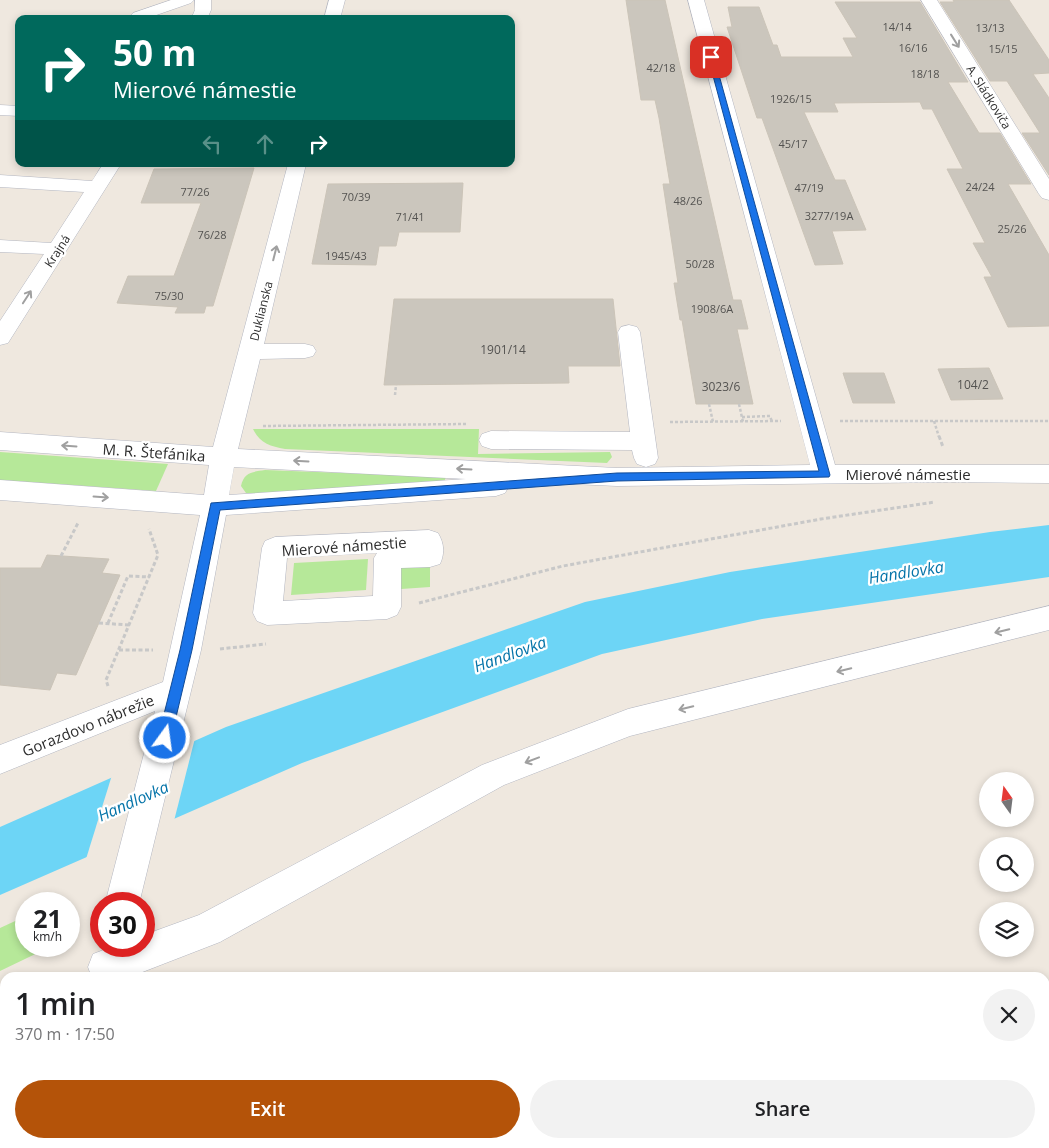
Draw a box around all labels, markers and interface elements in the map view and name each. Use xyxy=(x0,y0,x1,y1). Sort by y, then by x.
house number: 14/14 xyxy=(882,19,912,34)
house number: 13/13 xyxy=(975,20,1005,35)
text: 50 m xyxy=(113,29,196,76)
one-way arrow xyxy=(950,34,960,48)
icon: right xyxy=(30,35,95,100)
pin xyxy=(690,36,732,78)
house number: 16/16 xyxy=(898,40,928,55)
house number: 15/15 xyxy=(988,41,1018,56)
icon: arrive xyxy=(697,43,725,71)
house number: 42/18 xyxy=(646,60,676,75)
street label: A. Sládkoviča xyxy=(963,62,1015,132)
house number: 18/18 xyxy=(910,66,940,81)
text: Mierové námestie xyxy=(113,74,297,104)
house number: 1926/15 xyxy=(770,91,812,106)
icon: left xyxy=(198,130,226,158)
icon: ahead xyxy=(251,130,279,158)
icon: right xyxy=(304,130,332,158)
house number: 45/17 xyxy=(778,136,808,151)
house number: 24/24 xyxy=(965,179,995,194)
house number: 47/19 xyxy=(794,180,824,195)
house number: 77/26 xyxy=(180,184,210,199)
house number: 70/39 xyxy=(341,189,371,204)
house number: 48/26 xyxy=(673,193,703,208)
house number: 3277/19A xyxy=(805,208,853,223)
house number: 71/41 xyxy=(395,209,425,224)
house number: 25/26 xyxy=(997,221,1027,236)
house number: 76/28 xyxy=(197,227,227,242)
street label: Krajná xyxy=(40,231,74,271)
one-way arrow xyxy=(271,246,280,262)
house number: 1945/43 xyxy=(325,248,367,263)
house number: 50/28 xyxy=(685,256,715,271)
street label: Duklianska xyxy=(245,279,277,343)
house number: 75/30 xyxy=(154,288,184,303)
one-way arrow xyxy=(22,291,32,305)
house number: 1908/6A xyxy=(691,301,733,316)
house number: 1901/14 xyxy=(480,341,526,358)
house number: 104/2 xyxy=(957,376,989,393)
house number: 3023/6 xyxy=(702,378,740,395)
street label: M. R. Štefánika xyxy=(102,438,206,466)
one-way arrow xyxy=(62,441,78,451)
one-way arrow xyxy=(294,457,310,466)
street label: Mierové námestie xyxy=(845,464,971,484)
one-way arrow xyxy=(456,465,472,474)
one-way arrow xyxy=(93,493,109,502)
street label: Mierové námestie xyxy=(281,532,407,560)
water label: Handlovka xyxy=(867,555,945,589)
one-way arrow xyxy=(995,627,1011,636)
water label: Handlovka xyxy=(471,631,549,677)
one-way arrow xyxy=(837,666,853,675)
street label: Gorazdovo nábrežie xyxy=(19,689,157,761)
one-way arrow xyxy=(679,704,695,714)
position arrow xyxy=(138,711,190,763)
one-way arrow xyxy=(525,756,541,765)
north arrow xyxy=(979,772,1034,828)
map controls xyxy=(979,772,1034,957)
water label: Handlovka xyxy=(94,776,172,826)
button: search xyxy=(979,837,1034,892)
speed limit sign: 30 xyxy=(90,892,155,957)
text: 21 xyxy=(33,901,62,935)
button: layers xyxy=(979,902,1034,957)
text: km/h xyxy=(33,928,62,945)
text: 1 min xyxy=(15,983,96,1024)
button: close xyxy=(983,989,1035,1041)
text: 370 m · 17:50 xyxy=(15,1023,115,1045)
button: Exit xyxy=(15,1080,520,1138)
button: Share xyxy=(530,1080,1035,1138)

